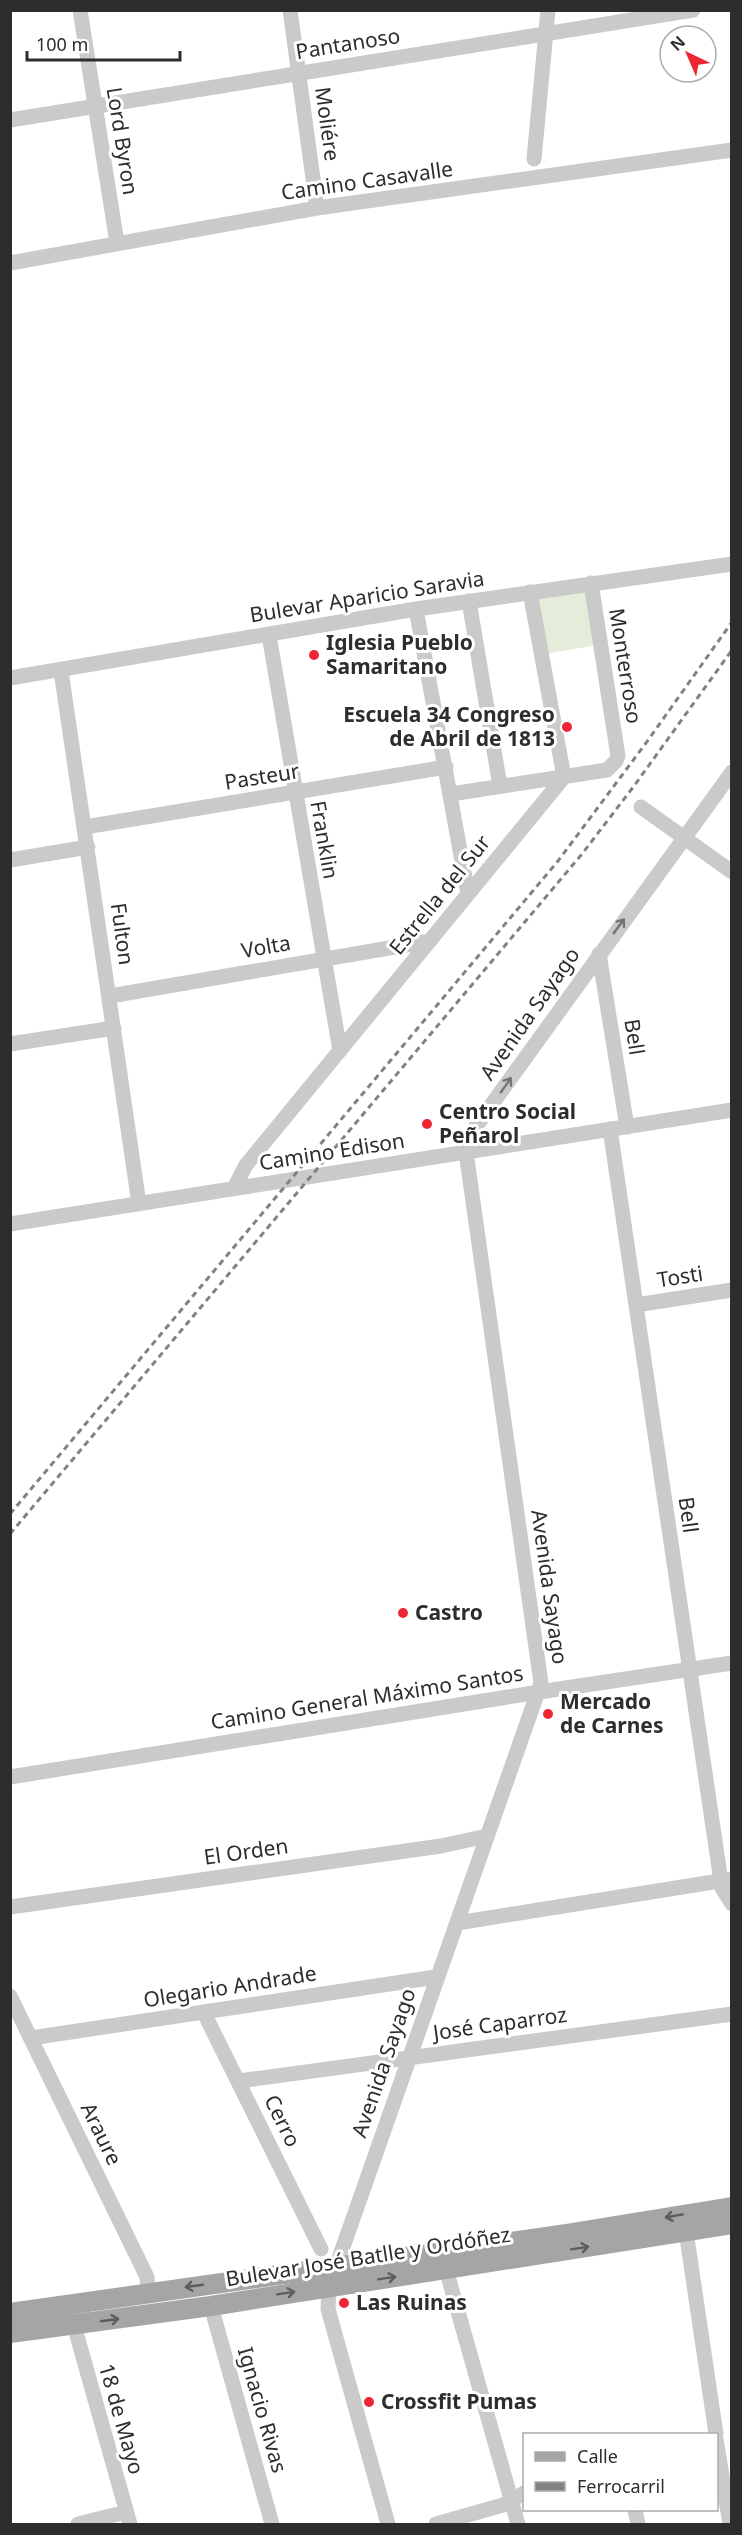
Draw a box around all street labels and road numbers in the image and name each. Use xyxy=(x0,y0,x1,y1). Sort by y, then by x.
street label: Pantanoso xyxy=(294,21,402,65)
street label: Lord Byron xyxy=(101,85,145,197)
street label: Moliére xyxy=(309,85,347,163)
street label: Camino Casavalle xyxy=(279,154,455,206)
street label: Bulevar Aparicio Saravia xyxy=(248,564,486,628)
street label: Monterroso xyxy=(603,606,649,726)
street label: Pasteur xyxy=(222,756,302,796)
street label: Franklin xyxy=(304,799,346,881)
street label: Estrella del Sur xyxy=(382,828,496,960)
street label: Fulton xyxy=(105,901,141,967)
street label: Volta xyxy=(239,928,293,964)
street label: Avenida Sayago xyxy=(473,942,585,1085)
street label: Bell xyxy=(618,1017,652,1057)
street label: Camino Edison xyxy=(257,1126,407,1176)
street label: Tosti xyxy=(655,1259,705,1293)
street label: Bell xyxy=(673,1495,705,1535)
street label: Avenida Sayago xyxy=(525,1508,575,1666)
street label: Camino General Máximo Santos xyxy=(209,1658,525,1736)
street label: El Orden xyxy=(202,1831,290,1871)
street label: Olegario Andrade xyxy=(141,1959,318,2014)
street label: Avenida Sayago xyxy=(344,1984,422,2141)
street label: José Caparroz xyxy=(429,2000,569,2047)
street label: Cerro xyxy=(258,2090,307,2151)
street label: Araure xyxy=(75,2098,129,2170)
street label: Bulevar José Batlle y Ordóñez xyxy=(223,2220,512,2292)
street label: Ignacio Rivas xyxy=(232,2344,294,2476)
street label: 18 de Mayo xyxy=(93,2360,151,2477)

